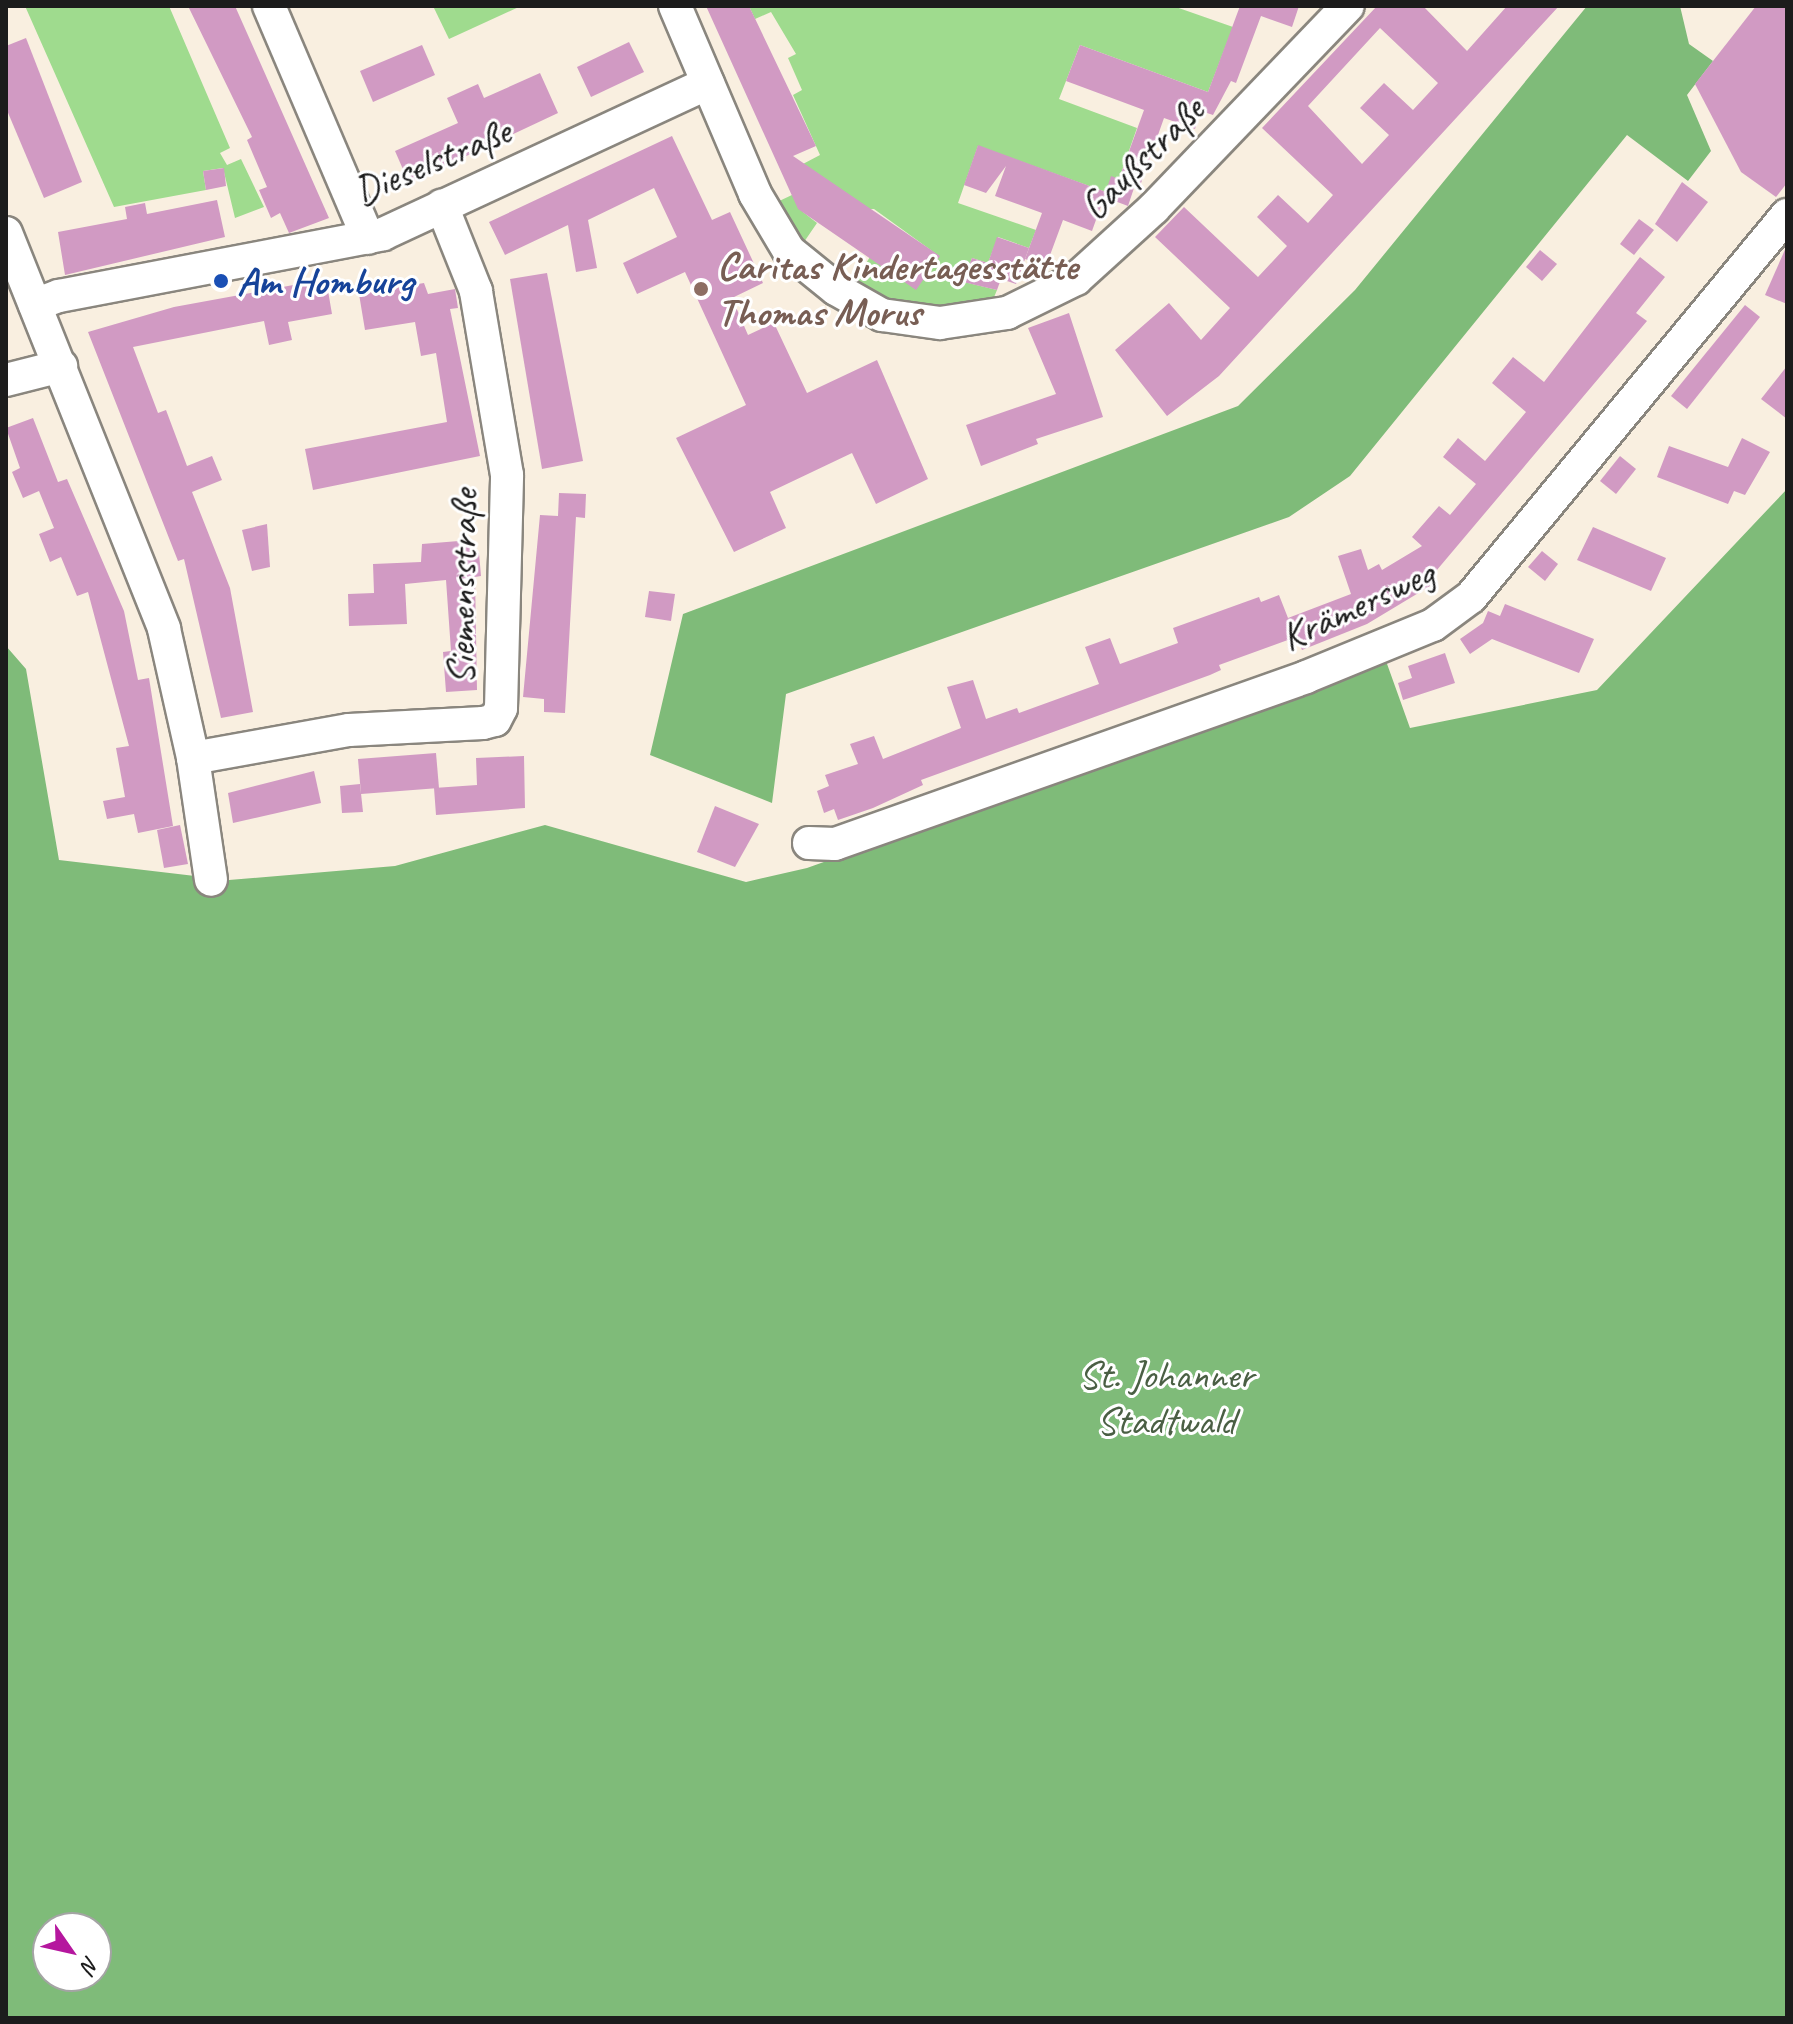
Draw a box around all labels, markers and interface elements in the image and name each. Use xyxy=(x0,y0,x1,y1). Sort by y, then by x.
street label: Gaußstraße xyxy=(1070,86,1214,230)
street label: Dieselstraße xyxy=(347,107,517,215)
place label: Caritas Kindertagesstätte Thomas Morus xyxy=(717,242,1077,336)
place label: Am Homburg xyxy=(237,257,412,305)
marker: Am Homburg xyxy=(212,272,230,290)
marker: Caritas Kindertagesstätte Thomas Morus xyxy=(692,280,710,298)
street label: Siemensstraße xyxy=(436,489,488,685)
street label: Krämersweg xyxy=(1273,549,1441,661)
park label: St. Johanner Stadtwald xyxy=(1078,1351,1254,1445)
north arrow xyxy=(32,1912,112,1992)
text: N xyxy=(75,1951,106,1978)

